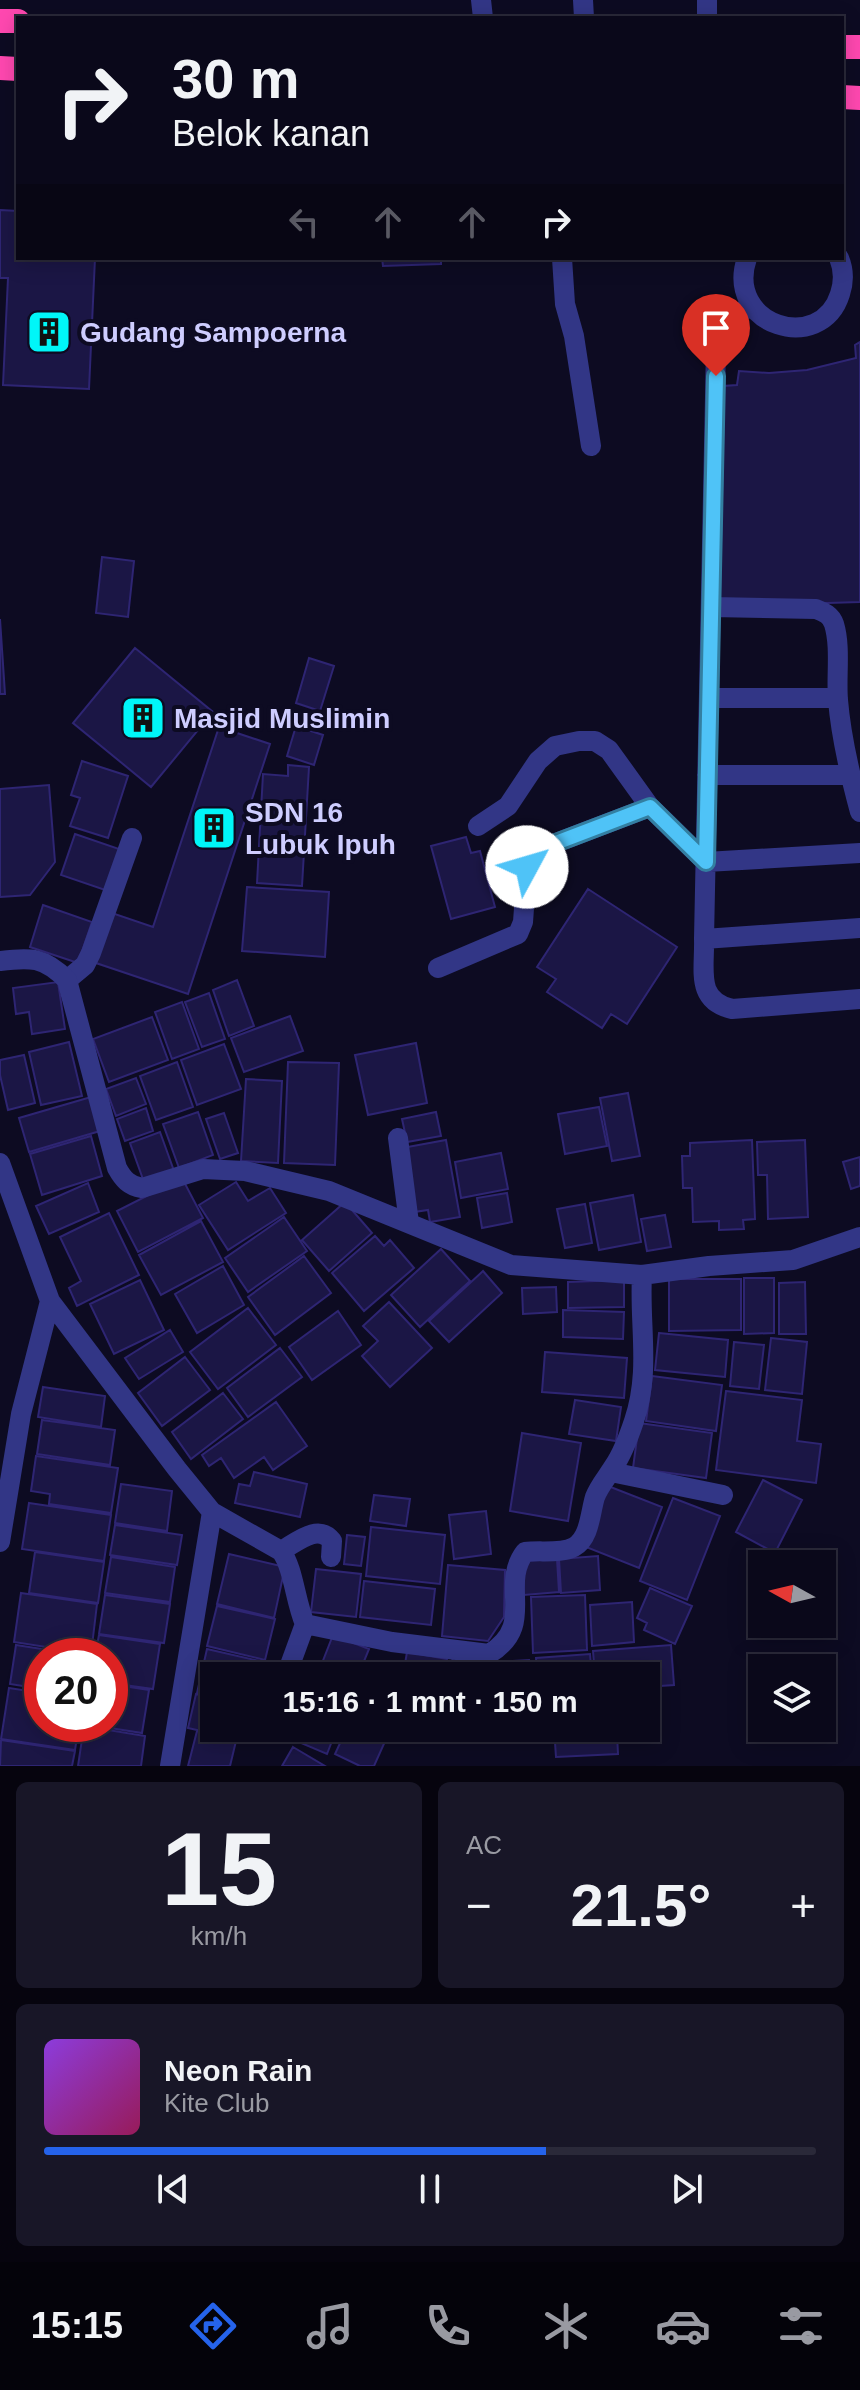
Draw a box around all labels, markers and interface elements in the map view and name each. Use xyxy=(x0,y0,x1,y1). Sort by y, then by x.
text: 30 m xyxy=(172,47,300,110)
icon: right xyxy=(40,48,144,152)
text: Belok kanan xyxy=(172,113,370,154)
icon: left xyxy=(282,200,326,244)
icon: ahead xyxy=(366,200,410,244)
icon: ahead xyxy=(450,200,494,244)
icon: right xyxy=(534,200,578,244)
pin xyxy=(682,294,750,376)
icon: arrive xyxy=(694,306,738,350)
building icon: Gudang Sampoerna xyxy=(25,308,73,356)
place label: Gudang Sampoerna xyxy=(80,317,346,348)
building icon: Masjid Muslimin xyxy=(119,694,167,742)
place label: Masjid Muslimin xyxy=(174,703,390,734)
place label: SDN 16 Lubuk Ipuh xyxy=(245,797,396,860)
building icon: SDN 16 Lubuk Ipuh xyxy=(190,804,238,852)
position arrow xyxy=(485,825,569,909)
north arrow xyxy=(748,1550,836,1638)
map controls xyxy=(748,1550,836,1742)
speed limit sign: 20 xyxy=(24,1638,128,1742)
button: layers xyxy=(748,1654,836,1742)
text: 15:16 · 1 mnt · 150 m xyxy=(282,1685,578,1718)
text: 15 xyxy=(161,1811,277,1927)
text: AC xyxy=(466,1830,502,1860)
text: 21.5° xyxy=(571,1872,711,1939)
text: − xyxy=(466,1881,492,1930)
text: + xyxy=(790,1881,816,1930)
text: km/h xyxy=(191,1921,247,1951)
text: Neon Rain xyxy=(164,2054,312,2087)
text: Kite Club xyxy=(164,2088,270,2118)
icon: previous xyxy=(151,2167,195,2211)
icon: pause xyxy=(408,2167,452,2211)
icon: next xyxy=(665,2167,709,2211)
icon: directions xyxy=(185,2298,241,2354)
icon: music xyxy=(302,2298,358,2354)
icon: phone xyxy=(420,2298,476,2354)
icon: climate xyxy=(538,2298,594,2354)
icon: car xyxy=(655,2298,711,2354)
icon: filters xyxy=(773,2298,829,2354)
text: 15:15 xyxy=(31,2305,123,2346)

